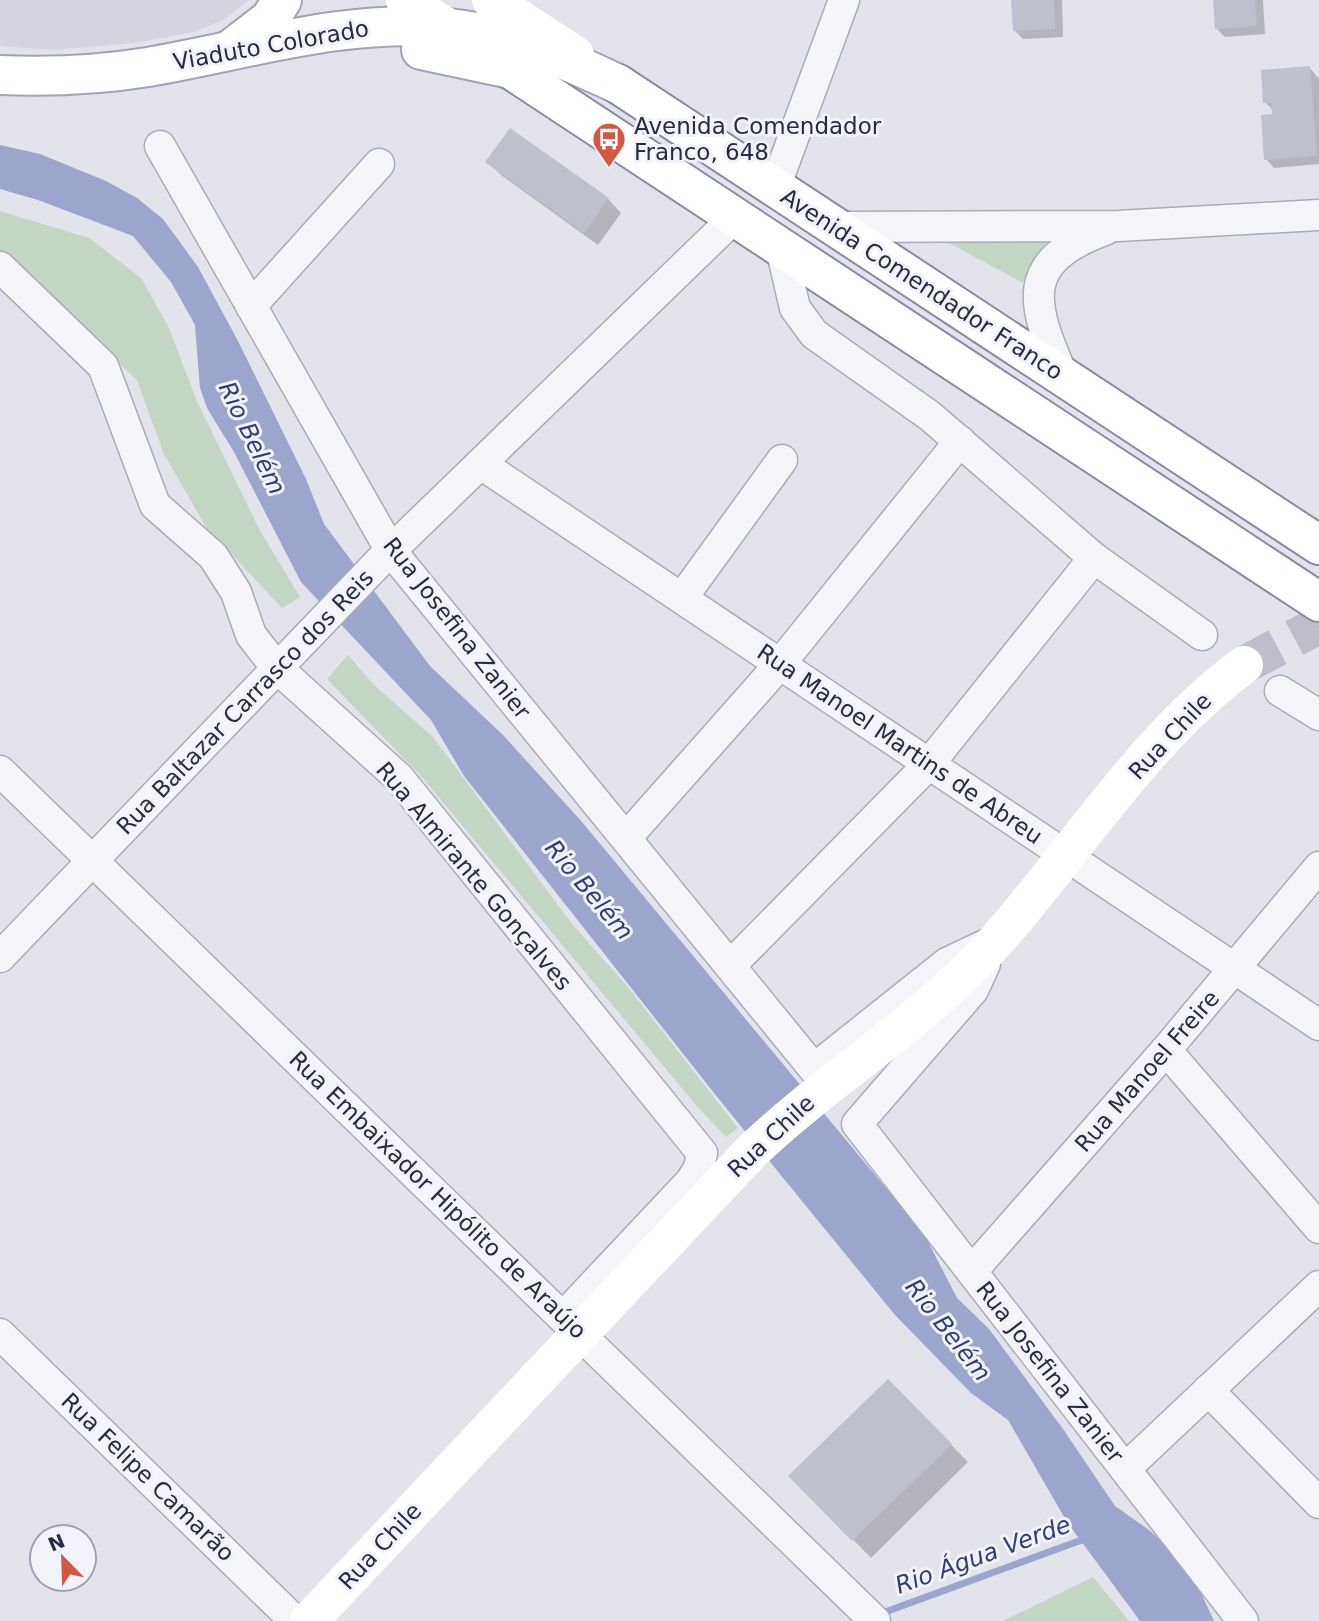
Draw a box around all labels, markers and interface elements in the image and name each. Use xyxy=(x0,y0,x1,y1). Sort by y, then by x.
street label: Viaduto Colorado xyxy=(171,15,371,75)
place label: Avenida Comendador Franco, 648 xyxy=(634,113,882,165)
bus stop icon: Avenida Comendador Franco, 648 xyxy=(590,120,628,169)
street label: Avenida Comendador Franco xyxy=(776,183,1068,385)
water label: Rio Belém xyxy=(213,377,291,499)
street label: Rua Josefina Zanier xyxy=(378,532,536,724)
street label: Rua Baltazar Carrasco dos Reis xyxy=(111,564,379,840)
street label: Rua Manoel Martins de Abreu xyxy=(753,639,1047,849)
street label: Rua Chile xyxy=(1123,687,1217,785)
street label: Rua Almirante Gonçalves xyxy=(371,757,577,995)
water label: Rio Belém xyxy=(539,834,639,946)
street label: Rua Manoel Freire xyxy=(1070,985,1224,1157)
street label: Rua Embaixador Hipólito de Araújo xyxy=(284,1046,592,1344)
street label: Rua Chile xyxy=(722,1089,820,1183)
water label: Rio Belém xyxy=(900,1273,996,1387)
street label: Rua Josefina Zanier xyxy=(971,1276,1129,1468)
street label: Rua Felipe Camarão xyxy=(56,1388,240,1566)
street label: Rua Chile xyxy=(333,1497,427,1595)
water label: Rio Água Verde xyxy=(891,1509,1074,1600)
north arrow xyxy=(28,1523,98,1593)
text: N xyxy=(45,1529,68,1556)

